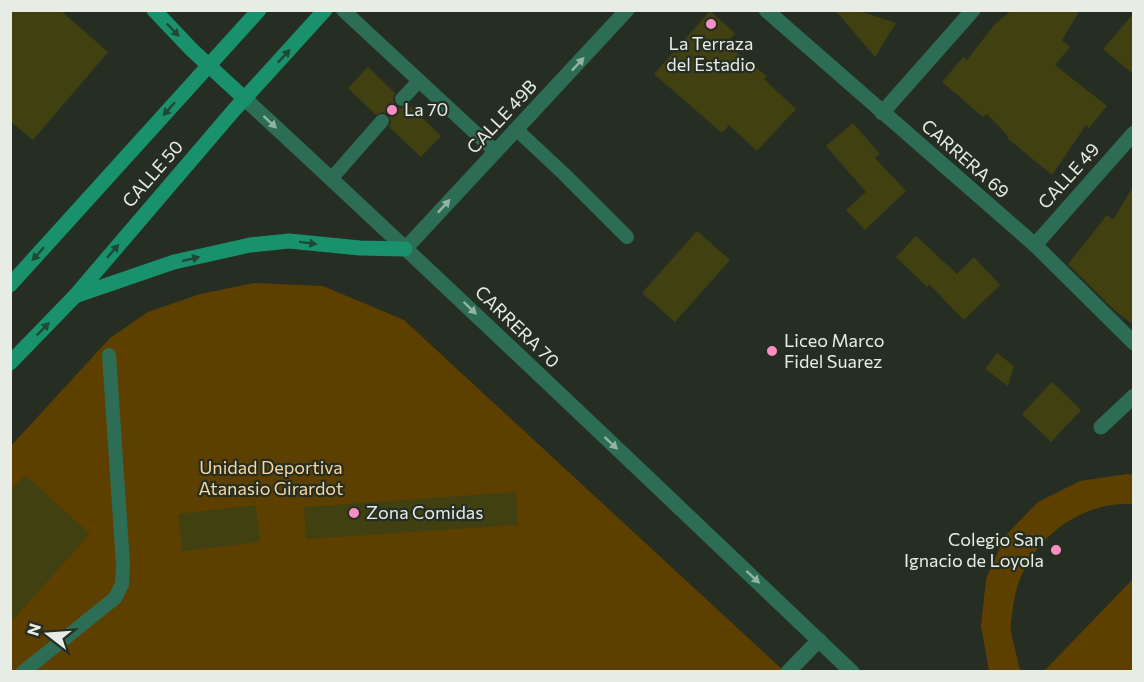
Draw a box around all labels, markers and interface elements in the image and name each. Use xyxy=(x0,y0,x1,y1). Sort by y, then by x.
marker: La Terraza del Estadio xyxy=(704,17,718,31)
one-way arrow xyxy=(166,23,180,38)
place label: La Terraza del Estadio xyxy=(666,32,756,75)
one-way arrow xyxy=(277,48,291,63)
one-way arrow xyxy=(571,57,584,72)
street label: CALLE 49B xyxy=(462,75,541,158)
place label: La 70 xyxy=(404,98,448,120)
one-way arrow xyxy=(162,101,176,116)
marker: La 70 xyxy=(385,103,399,117)
street label: CARRERA 69 xyxy=(917,114,1014,202)
one-way arrow xyxy=(262,115,277,128)
street label: CALLE 50 xyxy=(117,135,187,211)
street label: CALLE 49 xyxy=(1033,138,1104,213)
one-way arrow xyxy=(437,199,450,214)
one-way arrow xyxy=(299,239,318,248)
one-way arrow xyxy=(106,244,119,259)
one-way arrow xyxy=(31,246,45,261)
one-way arrow xyxy=(181,253,200,263)
street label: CARRERA 70 xyxy=(471,281,564,372)
one-way arrow xyxy=(463,301,477,315)
one-way arrow xyxy=(35,323,49,337)
place label: Liceo Marco Fidel Suarez xyxy=(784,329,885,372)
marker: Liceo Marco Fidel Suarez xyxy=(765,344,779,358)
one-way arrow xyxy=(603,436,617,450)
park label: Unidad Deportiva Atanasio Girardot xyxy=(199,456,343,499)
place label: Zona Comidas xyxy=(366,501,483,523)
marker: Zona Comidas xyxy=(347,506,361,520)
place label: Colegio San Ignacio de Loyola xyxy=(904,528,1044,571)
marker: Colegio San Ignacio de Loyola xyxy=(1049,543,1063,557)
one-way arrow xyxy=(745,570,760,584)
north arrow xyxy=(18,604,78,664)
text: N xyxy=(22,621,44,638)

